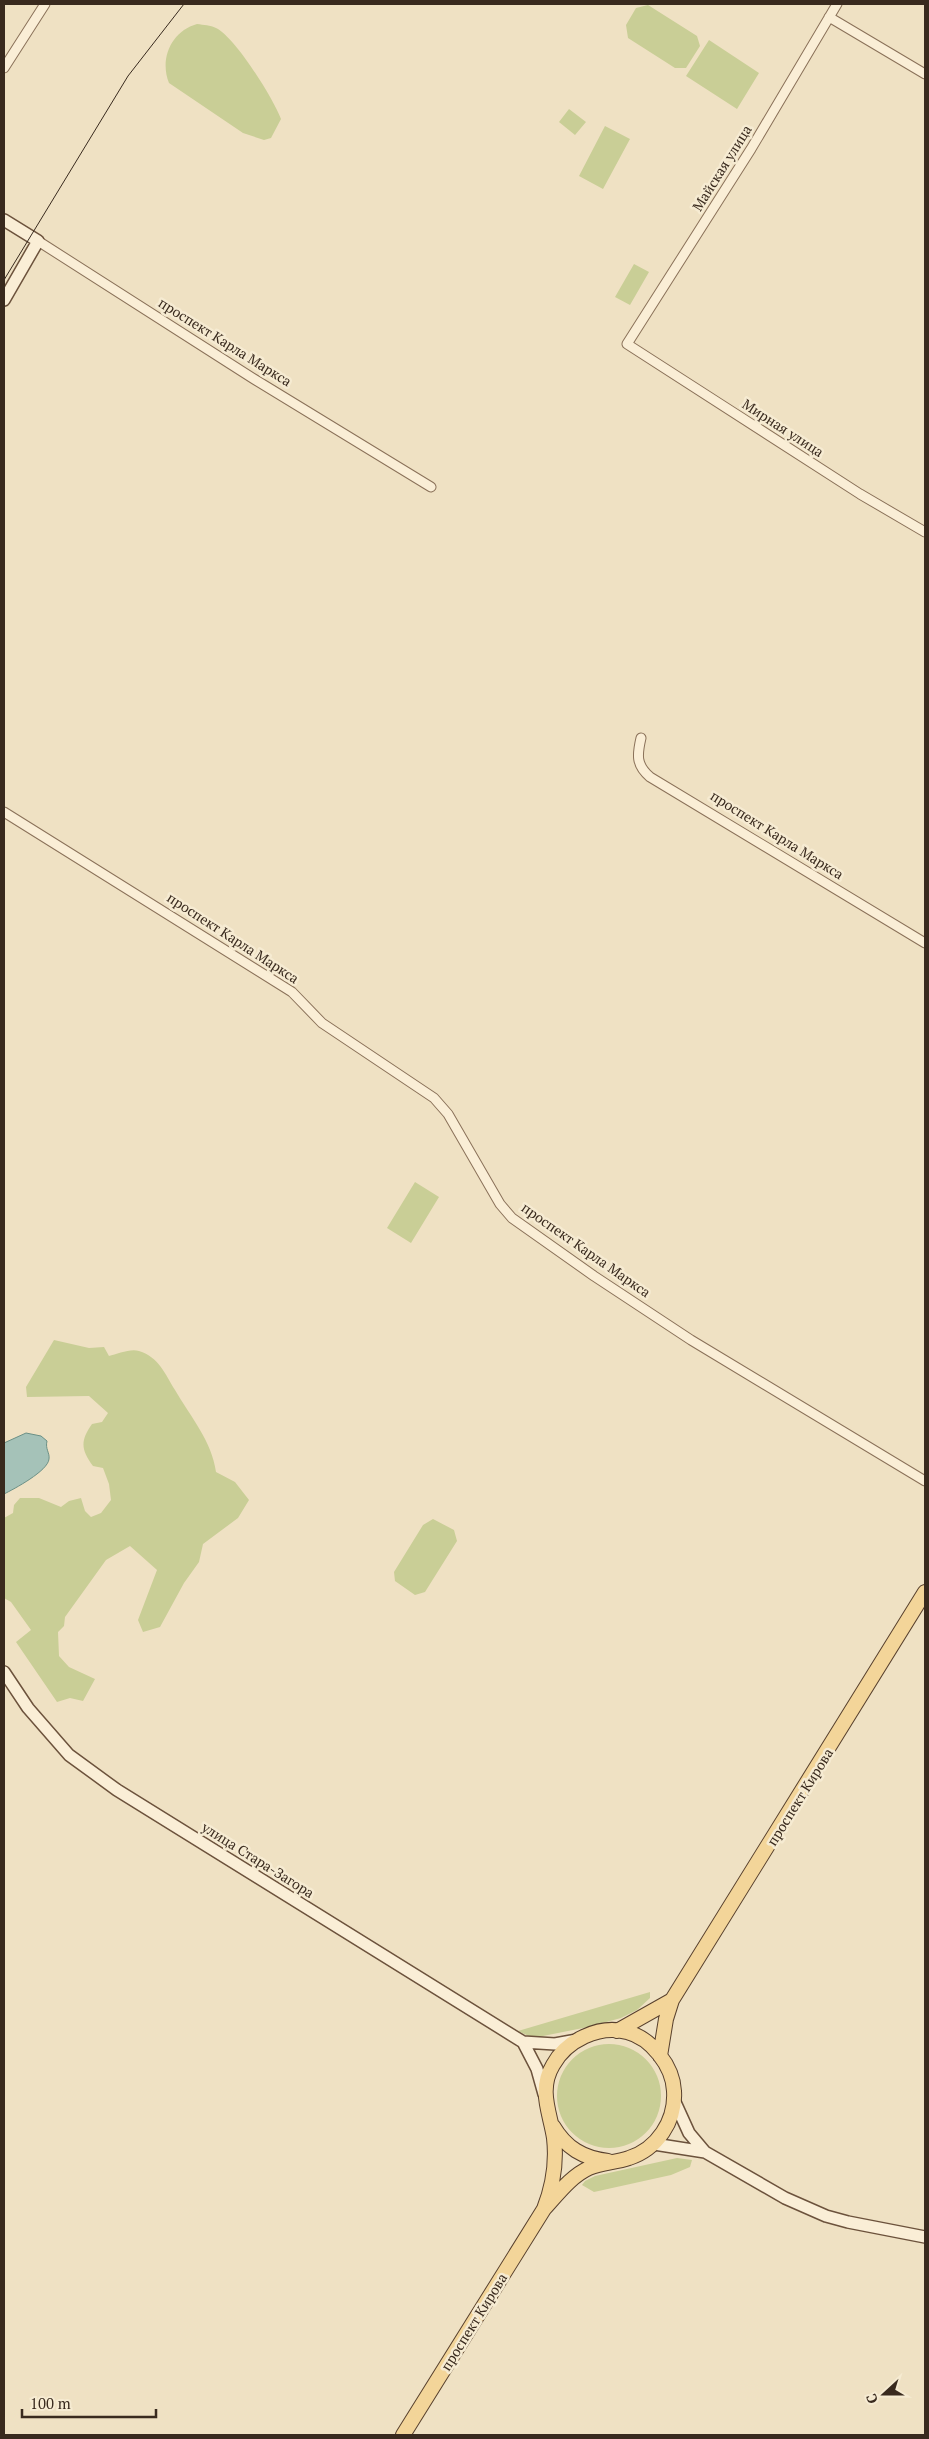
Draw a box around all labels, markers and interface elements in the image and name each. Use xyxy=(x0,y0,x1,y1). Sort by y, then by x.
street label: Майская улица xyxy=(687,121,756,214)
street label: проспект Карла Маркса xyxy=(155,293,295,390)
street label: Мирная улица xyxy=(739,394,828,461)
street label: проспект Карла Маркса xyxy=(707,786,847,883)
street label: проспект Карла Маркса xyxy=(164,888,303,987)
street label: проспект Карла Маркса xyxy=(518,1198,655,1301)
street label: проспект Кирова xyxy=(762,1744,837,1849)
street label: улица Стара-Загора xyxy=(198,1817,318,1902)
street label: проспект Кирова xyxy=(436,2269,511,2374)
north arrow xyxy=(859,2369,909,2419)
scale bar xyxy=(22,2386,156,2418)
text: С xyxy=(861,2391,882,2407)
text: 100 m xyxy=(30,2393,71,2413)

